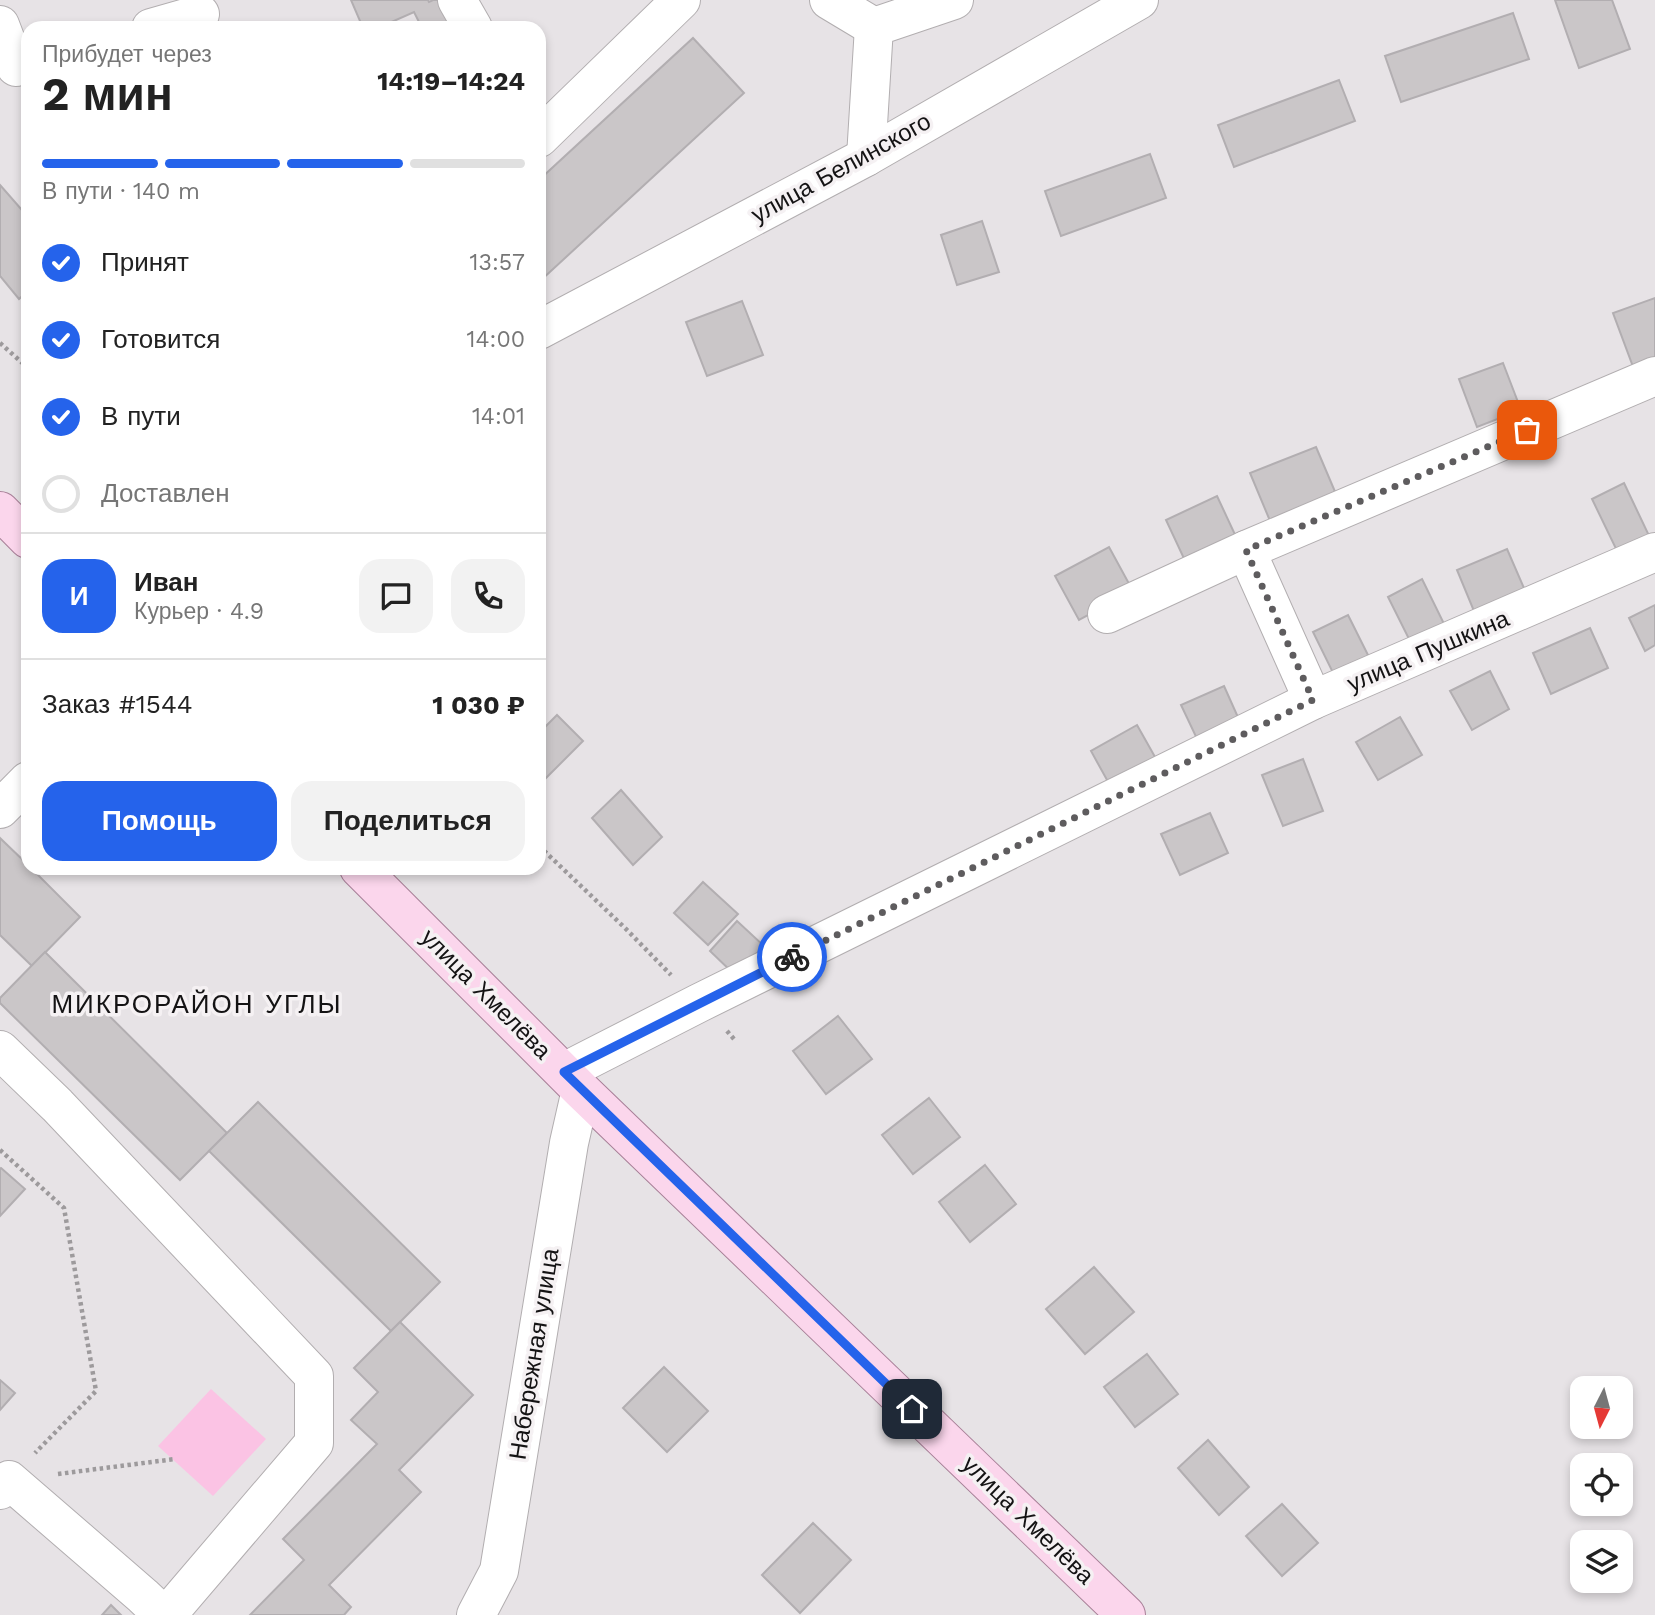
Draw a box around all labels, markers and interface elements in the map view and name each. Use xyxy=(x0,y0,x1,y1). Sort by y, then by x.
text: Прибудет через xyxy=(42,41,212,68)
text: 14:19–14:24 xyxy=(377,66,525,96)
text: 2 мин xyxy=(42,67,173,121)
street label: улица Белинского xyxy=(746,107,936,229)
text: В пути · 140 m xyxy=(42,178,200,205)
icon: check xyxy=(42,244,80,282)
text: Принят xyxy=(101,247,189,277)
text: 13:57 xyxy=(470,249,525,276)
icon: check xyxy=(42,321,80,359)
text: Готовится xyxy=(101,324,220,354)
text: 14:00 xyxy=(467,326,525,353)
icon: check xyxy=(42,398,80,436)
pin xyxy=(1497,400,1557,460)
text: В пути xyxy=(101,401,181,431)
text: 14:01 xyxy=(472,403,525,430)
icon: bag xyxy=(1508,411,1546,449)
text: Доставлен xyxy=(101,478,230,508)
button: chat xyxy=(359,559,433,633)
button: phone xyxy=(451,559,525,633)
text: Иван xyxy=(134,567,199,597)
text: И xyxy=(70,581,88,611)
text: Курьер · 4.9 xyxy=(134,598,264,625)
street label: улица Пушкина xyxy=(1343,604,1514,698)
text: Заказ #1544 xyxy=(42,689,193,719)
text: 1 030 ₽ xyxy=(432,690,525,720)
button: Помощь xyxy=(42,781,277,861)
button: Поделиться xyxy=(291,781,525,861)
courier xyxy=(757,922,827,992)
street label: улица Хмелёва xyxy=(415,923,557,1065)
icon: bike xyxy=(773,938,811,976)
district label: МИКРОРАЙОН УГЛЫ xyxy=(51,989,343,1019)
street label: Набережная улица xyxy=(503,1246,565,1462)
north arrow xyxy=(1570,1376,1633,1438)
map controls xyxy=(1570,1376,1633,1593)
pin xyxy=(882,1379,942,1439)
icon: home xyxy=(893,1390,931,1428)
street label: улица Хмелёва xyxy=(956,1450,1100,1590)
button: locate xyxy=(1570,1453,1633,1516)
button: layers xyxy=(1570,1530,1633,1593)

